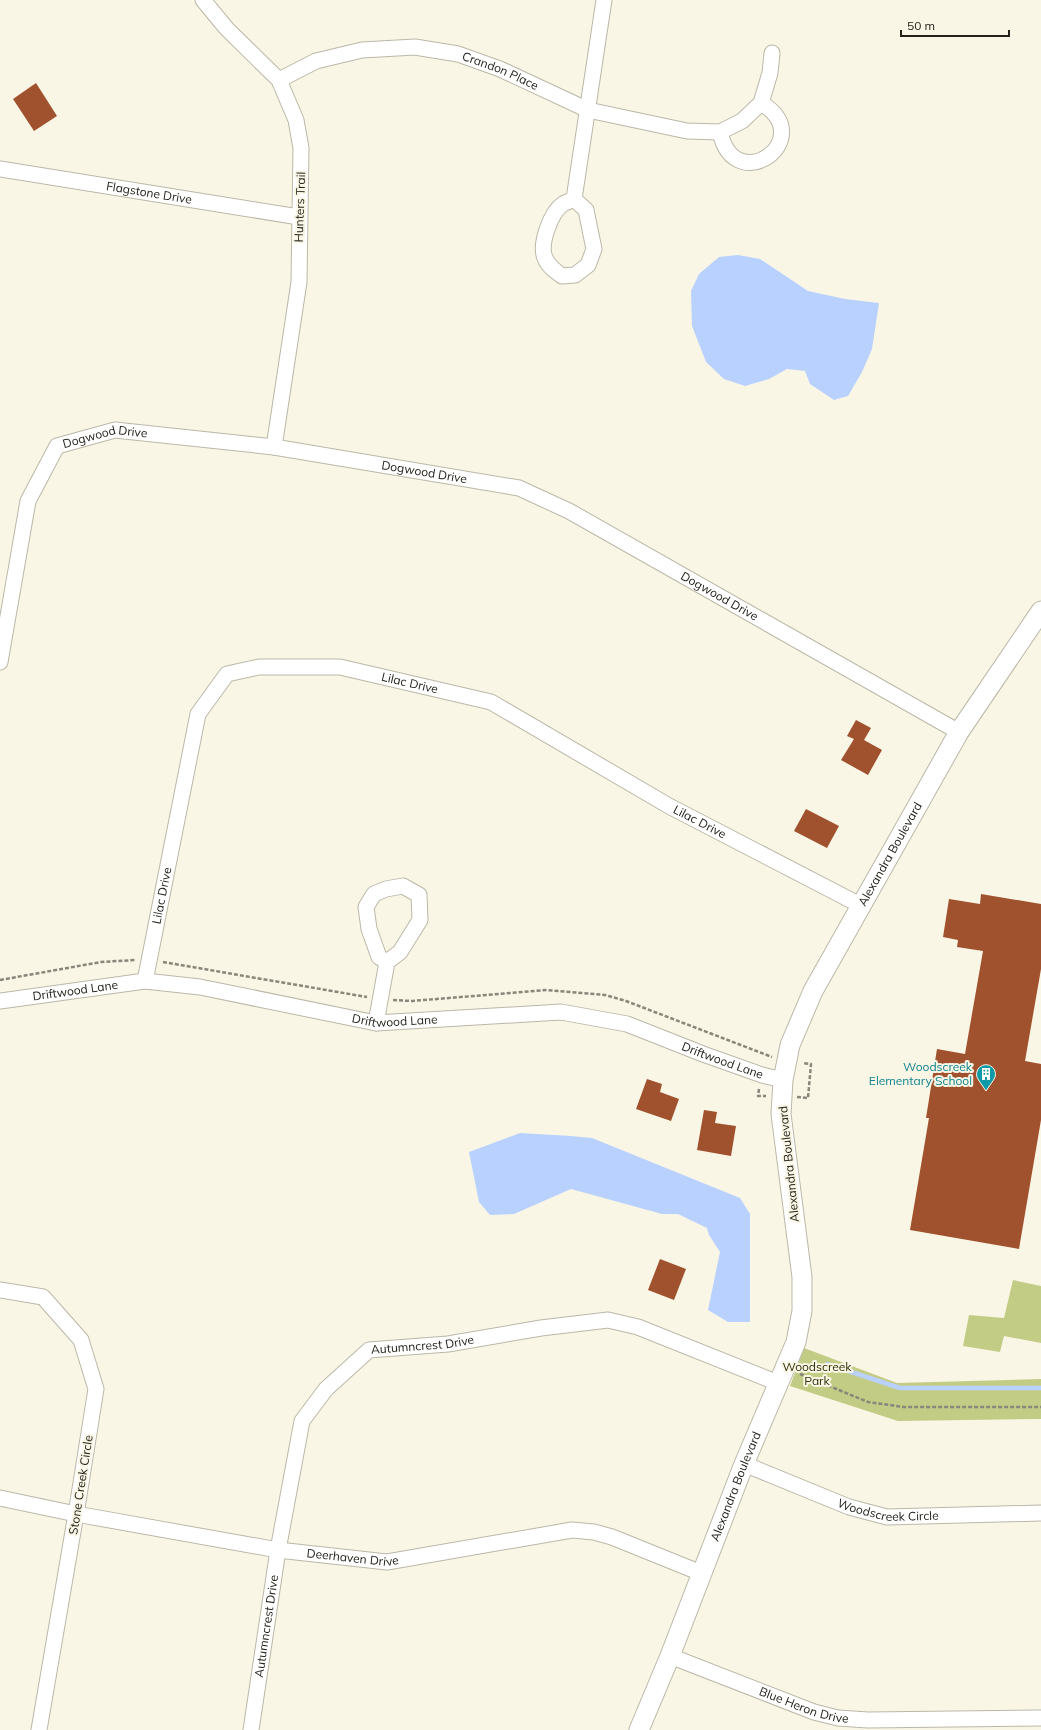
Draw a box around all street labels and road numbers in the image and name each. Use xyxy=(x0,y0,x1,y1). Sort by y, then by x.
street label: Crandon Place xyxy=(460,48,541,93)
street label: Hunters Trail xyxy=(291,171,308,243)
street label: Flagstone Drive xyxy=(105,178,193,207)
street label: Dogwood Drive xyxy=(61,422,148,451)
street label: Dogwood Drive xyxy=(380,457,468,486)
street label: Dogwood Drive xyxy=(678,568,761,624)
street label: Lilac Drive xyxy=(380,669,440,696)
street label: Alexandra Boulevard xyxy=(854,799,925,909)
street label: Lilac Drive xyxy=(671,802,729,841)
street label: Lilac Drive xyxy=(148,866,174,925)
street label: Driftwood Lane xyxy=(32,977,119,1003)
street label: Driftwood Lane xyxy=(351,1010,438,1030)
street label: Driftwood Lane xyxy=(680,1038,766,1082)
street label: Alexandra Boulevard xyxy=(775,1105,802,1223)
street label: Autumncrest Drive xyxy=(370,1332,475,1357)
street label: Alexandra Boulevard xyxy=(707,1429,764,1543)
street label: Stone Creek Circle xyxy=(65,1434,96,1536)
street label: Woodscreek Circle xyxy=(835,1495,939,1524)
street label: Deerhaven Drive xyxy=(306,1545,400,1569)
street label: Autumncrest Drive xyxy=(251,1574,281,1678)
street label: Blue Heron Drive xyxy=(757,1683,849,1726)

